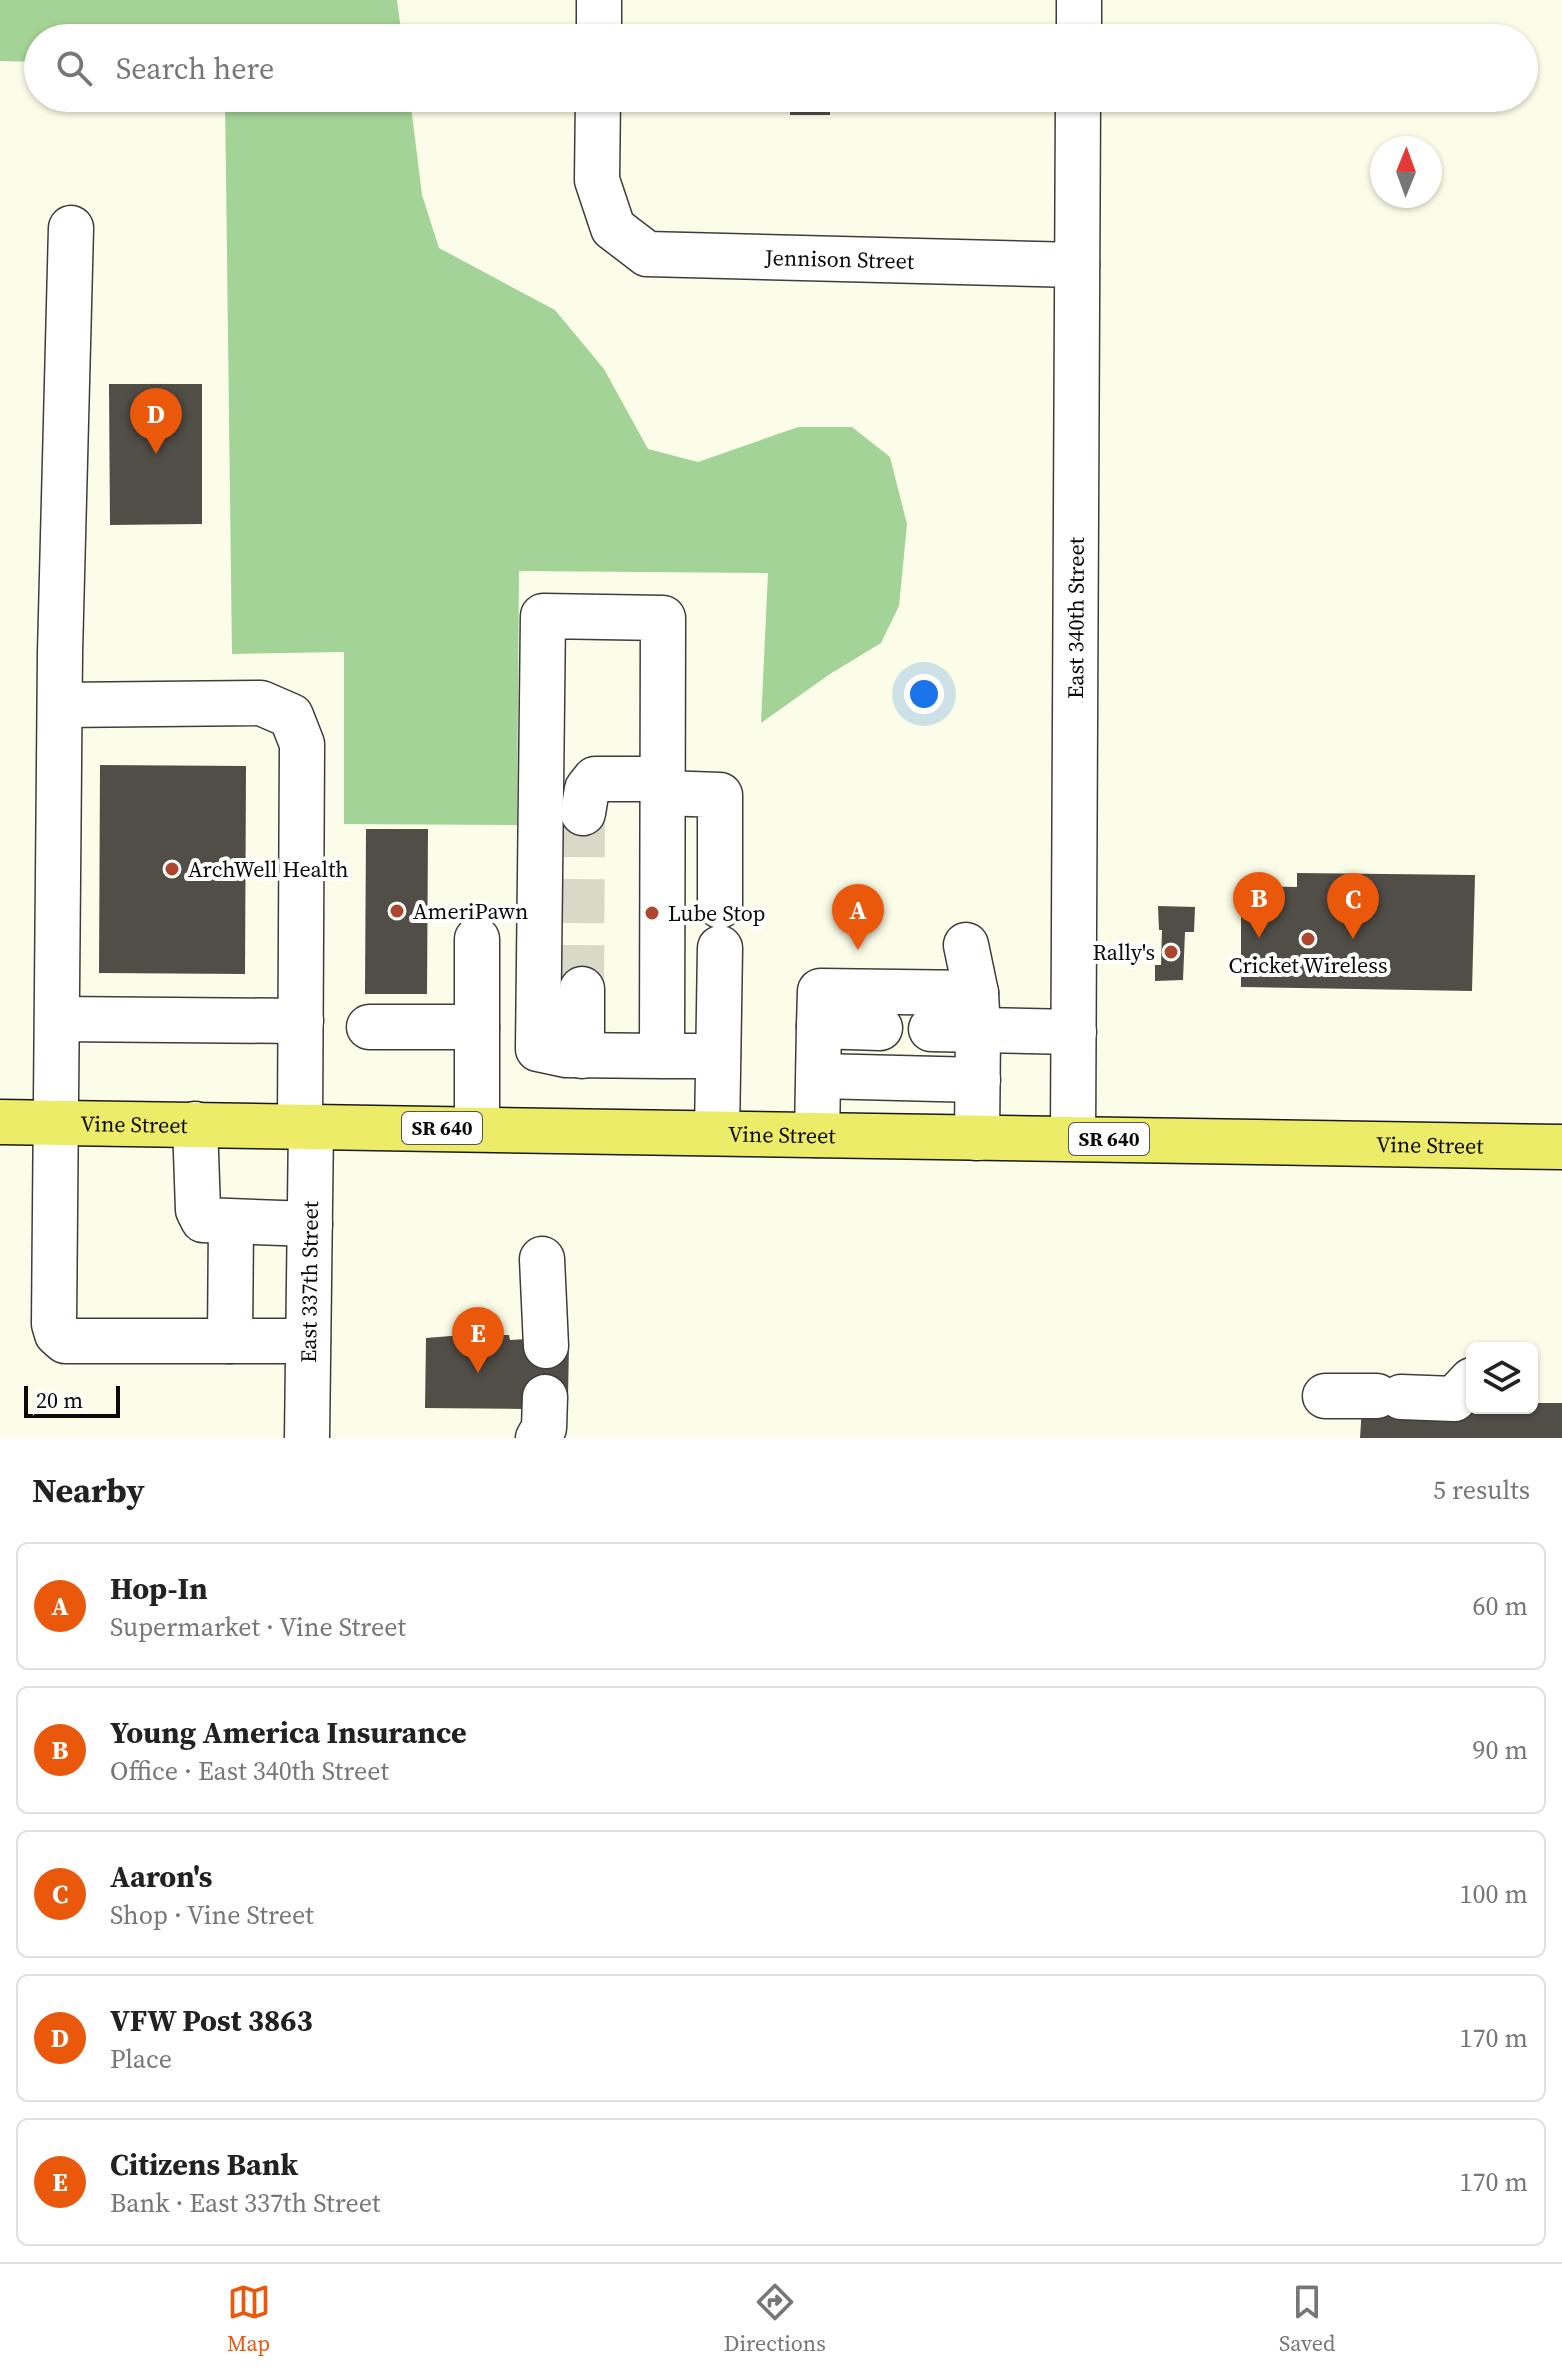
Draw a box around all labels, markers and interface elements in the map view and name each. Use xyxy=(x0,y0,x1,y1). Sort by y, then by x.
search box xyxy=(24,24,1538,112)
icon: search xyxy=(52,46,96,90)
text: Search here xyxy=(116,48,274,89)
north arrow xyxy=(1370,136,1442,208)
street label: Jennison Street xyxy=(764,242,915,276)
pin: D xyxy=(130,388,182,454)
street label: East 340th Street xyxy=(1060,536,1091,699)
your location xyxy=(904,674,944,714)
place label: ArchWell Health xyxy=(188,854,349,884)
marker: ArchWell Health xyxy=(163,860,181,878)
pin: B xyxy=(1233,872,1285,938)
pin: C xyxy=(1327,873,1379,939)
pin: A xyxy=(832,884,884,950)
place label: AmeriPawn xyxy=(413,896,528,926)
place label: Lube Stop xyxy=(668,898,765,928)
marker: AmeriPawn xyxy=(388,902,406,920)
marker: Lube Stop xyxy=(643,904,661,922)
marker: Cricket Wireless xyxy=(1299,930,1317,948)
place label: Rally's xyxy=(1092,937,1155,967)
marker: Rally's xyxy=(1162,943,1180,961)
place label: Cricket Wireless xyxy=(1229,950,1387,980)
street label: Vine Street xyxy=(80,1108,189,1140)
road number: SR 640 xyxy=(402,1112,482,1144)
street label: Vine Street xyxy=(728,1119,837,1150)
road number: SR 640 xyxy=(1069,1123,1149,1155)
street label: Vine Street xyxy=(1376,1129,1485,1161)
street label: East 337th Street xyxy=(293,1200,325,1363)
pin: E xyxy=(452,1307,504,1373)
map controls xyxy=(1466,1342,1538,1414)
button: layers xyxy=(1466,1342,1538,1414)
scale bar xyxy=(24,1382,120,1418)
text: 20 m xyxy=(36,1385,83,1415)
text: Nearby xyxy=(32,1467,145,1513)
text: 5 results xyxy=(1433,1472,1530,1508)
text: Hop-In xyxy=(110,1568,208,1609)
text: A xyxy=(51,1588,69,1624)
text: 60 m xyxy=(1473,1588,1528,1624)
text: Supermarket · Vine Street xyxy=(110,1609,406,1645)
text: Young America Insurance xyxy=(110,1712,467,1753)
text: B xyxy=(52,1732,68,1768)
text: 90 m xyxy=(1473,1732,1528,1768)
text: Office · East 340th Street xyxy=(110,1753,389,1789)
text: Aaron's xyxy=(110,1856,212,1897)
text: C xyxy=(52,1876,68,1912)
text: 100 m xyxy=(1460,1876,1528,1912)
text: Shop · Vine Street xyxy=(110,1897,314,1933)
text: VFW Post 3863 xyxy=(110,2000,313,2041)
text: D xyxy=(51,2020,69,2056)
text: 170 m xyxy=(1460,2020,1528,2056)
text: Place xyxy=(110,2041,172,2077)
text: Citizens Bank xyxy=(110,2144,298,2185)
text: E xyxy=(52,2164,68,2200)
text: 170 m xyxy=(1460,2164,1528,2200)
text: Bank · East 337th Street xyxy=(110,2185,380,2221)
tab: Map xyxy=(227,2280,271,2358)
tab: Directions xyxy=(724,2280,826,2358)
tab: Saved xyxy=(1279,2280,1335,2358)

